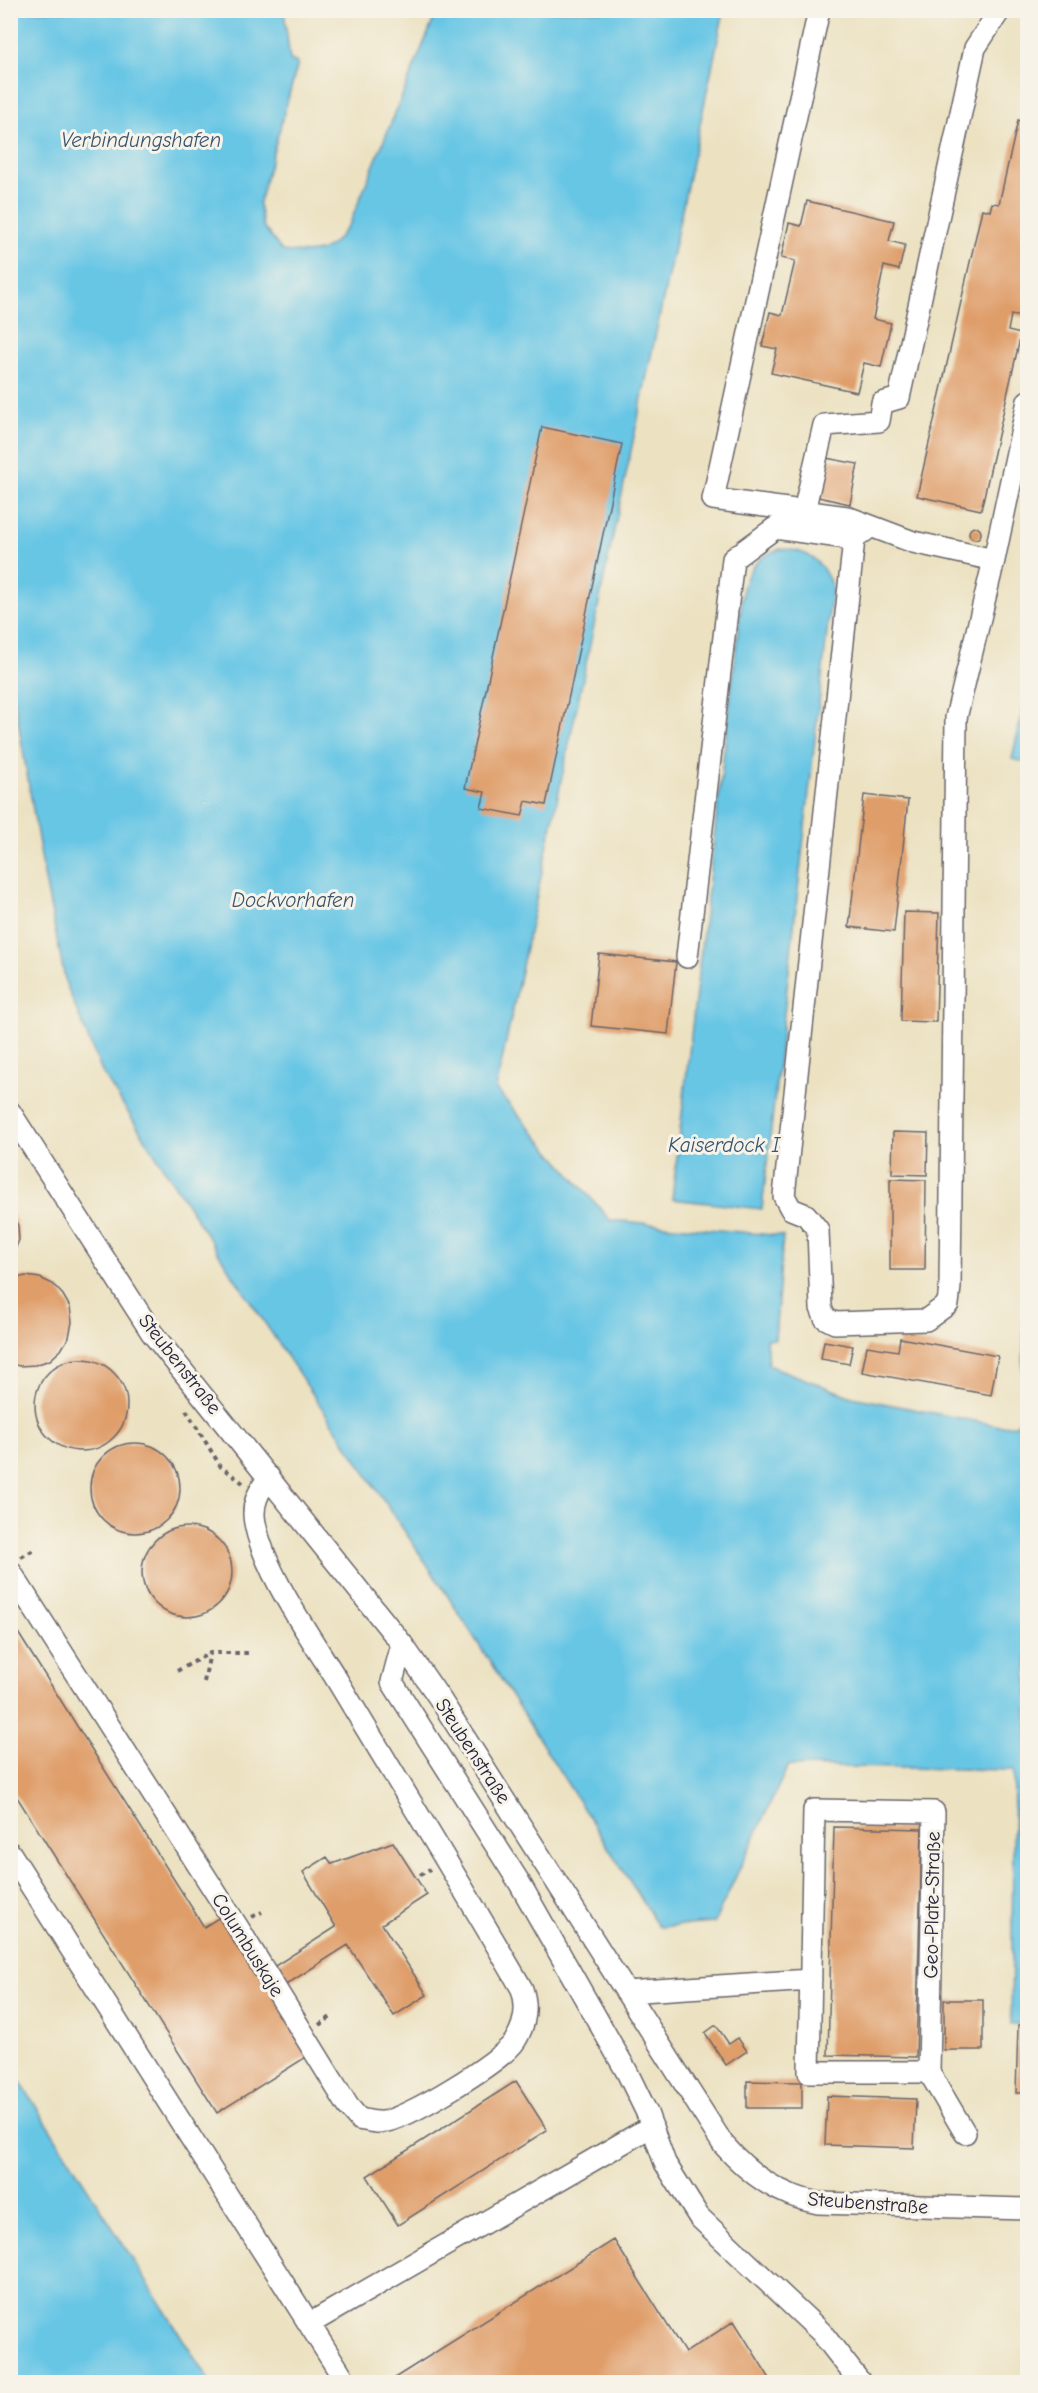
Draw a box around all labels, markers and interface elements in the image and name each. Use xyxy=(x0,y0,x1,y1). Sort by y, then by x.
water label: Verbindungshafen xyxy=(61,128,221,152)
water label: Dockvorhafen xyxy=(232,888,354,912)
water label: Kaiserdock I xyxy=(668,1133,782,1157)
street label: Steubenstraße xyxy=(134,1309,226,1419)
street label: Steubenstraße xyxy=(430,1694,516,1808)
street label: Geo-Plate-Straße xyxy=(919,1831,945,1979)
street label: Columbuskaje xyxy=(207,1889,289,2001)
street label: Steubenstraße xyxy=(807,2187,929,2219)

